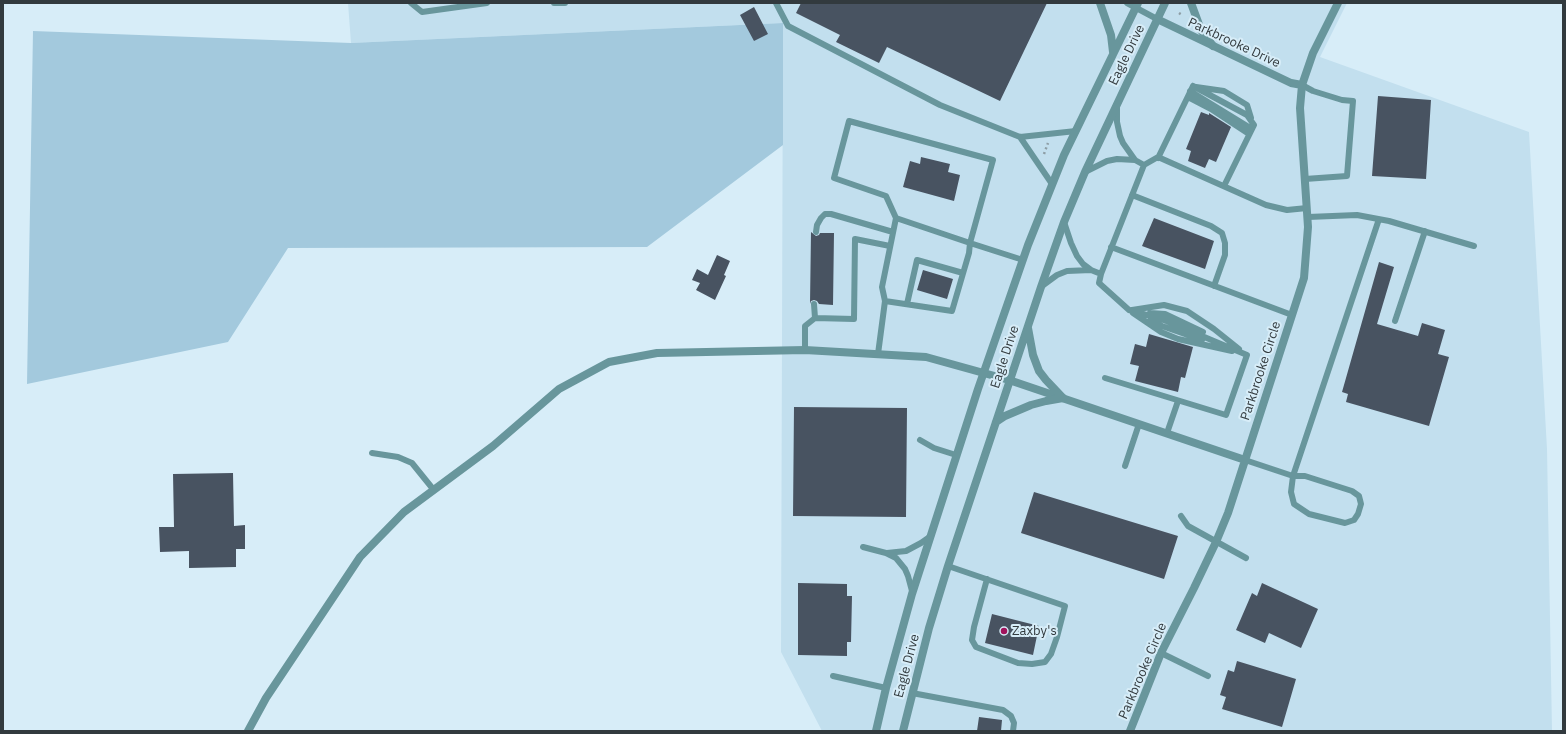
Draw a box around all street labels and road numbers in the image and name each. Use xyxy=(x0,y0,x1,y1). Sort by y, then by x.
street label: Parkbrooke Drive xyxy=(1185,15,1283,71)
street label: Eagle Drive xyxy=(1106,22,1148,88)
street label: Parkbrooke Circle xyxy=(1238,320,1284,422)
street label: Eagle Drive xyxy=(987,324,1023,390)
street label: Parkbrooke Circle xyxy=(1116,620,1170,722)
street label: Eagle Drive xyxy=(891,632,923,700)

